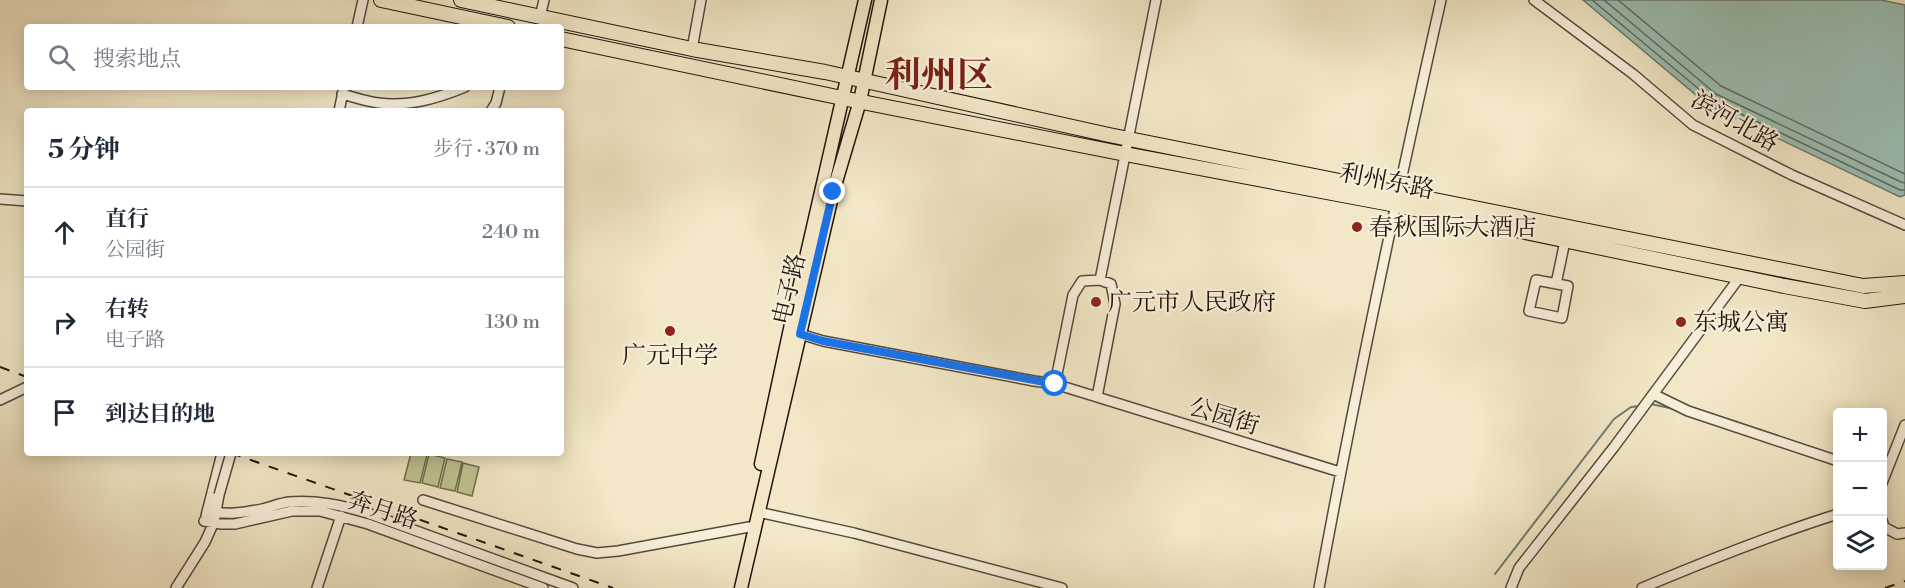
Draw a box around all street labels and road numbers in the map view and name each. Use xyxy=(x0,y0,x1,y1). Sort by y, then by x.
street label: 滨河北路 xyxy=(1685,85,1784,159)
street label: 利州东路 xyxy=(1337,158,1437,206)
street label: 电子路 xyxy=(767,251,813,328)
street label: 公园街 xyxy=(1185,392,1263,442)
street label: 奔月路 xyxy=(344,486,422,536)

